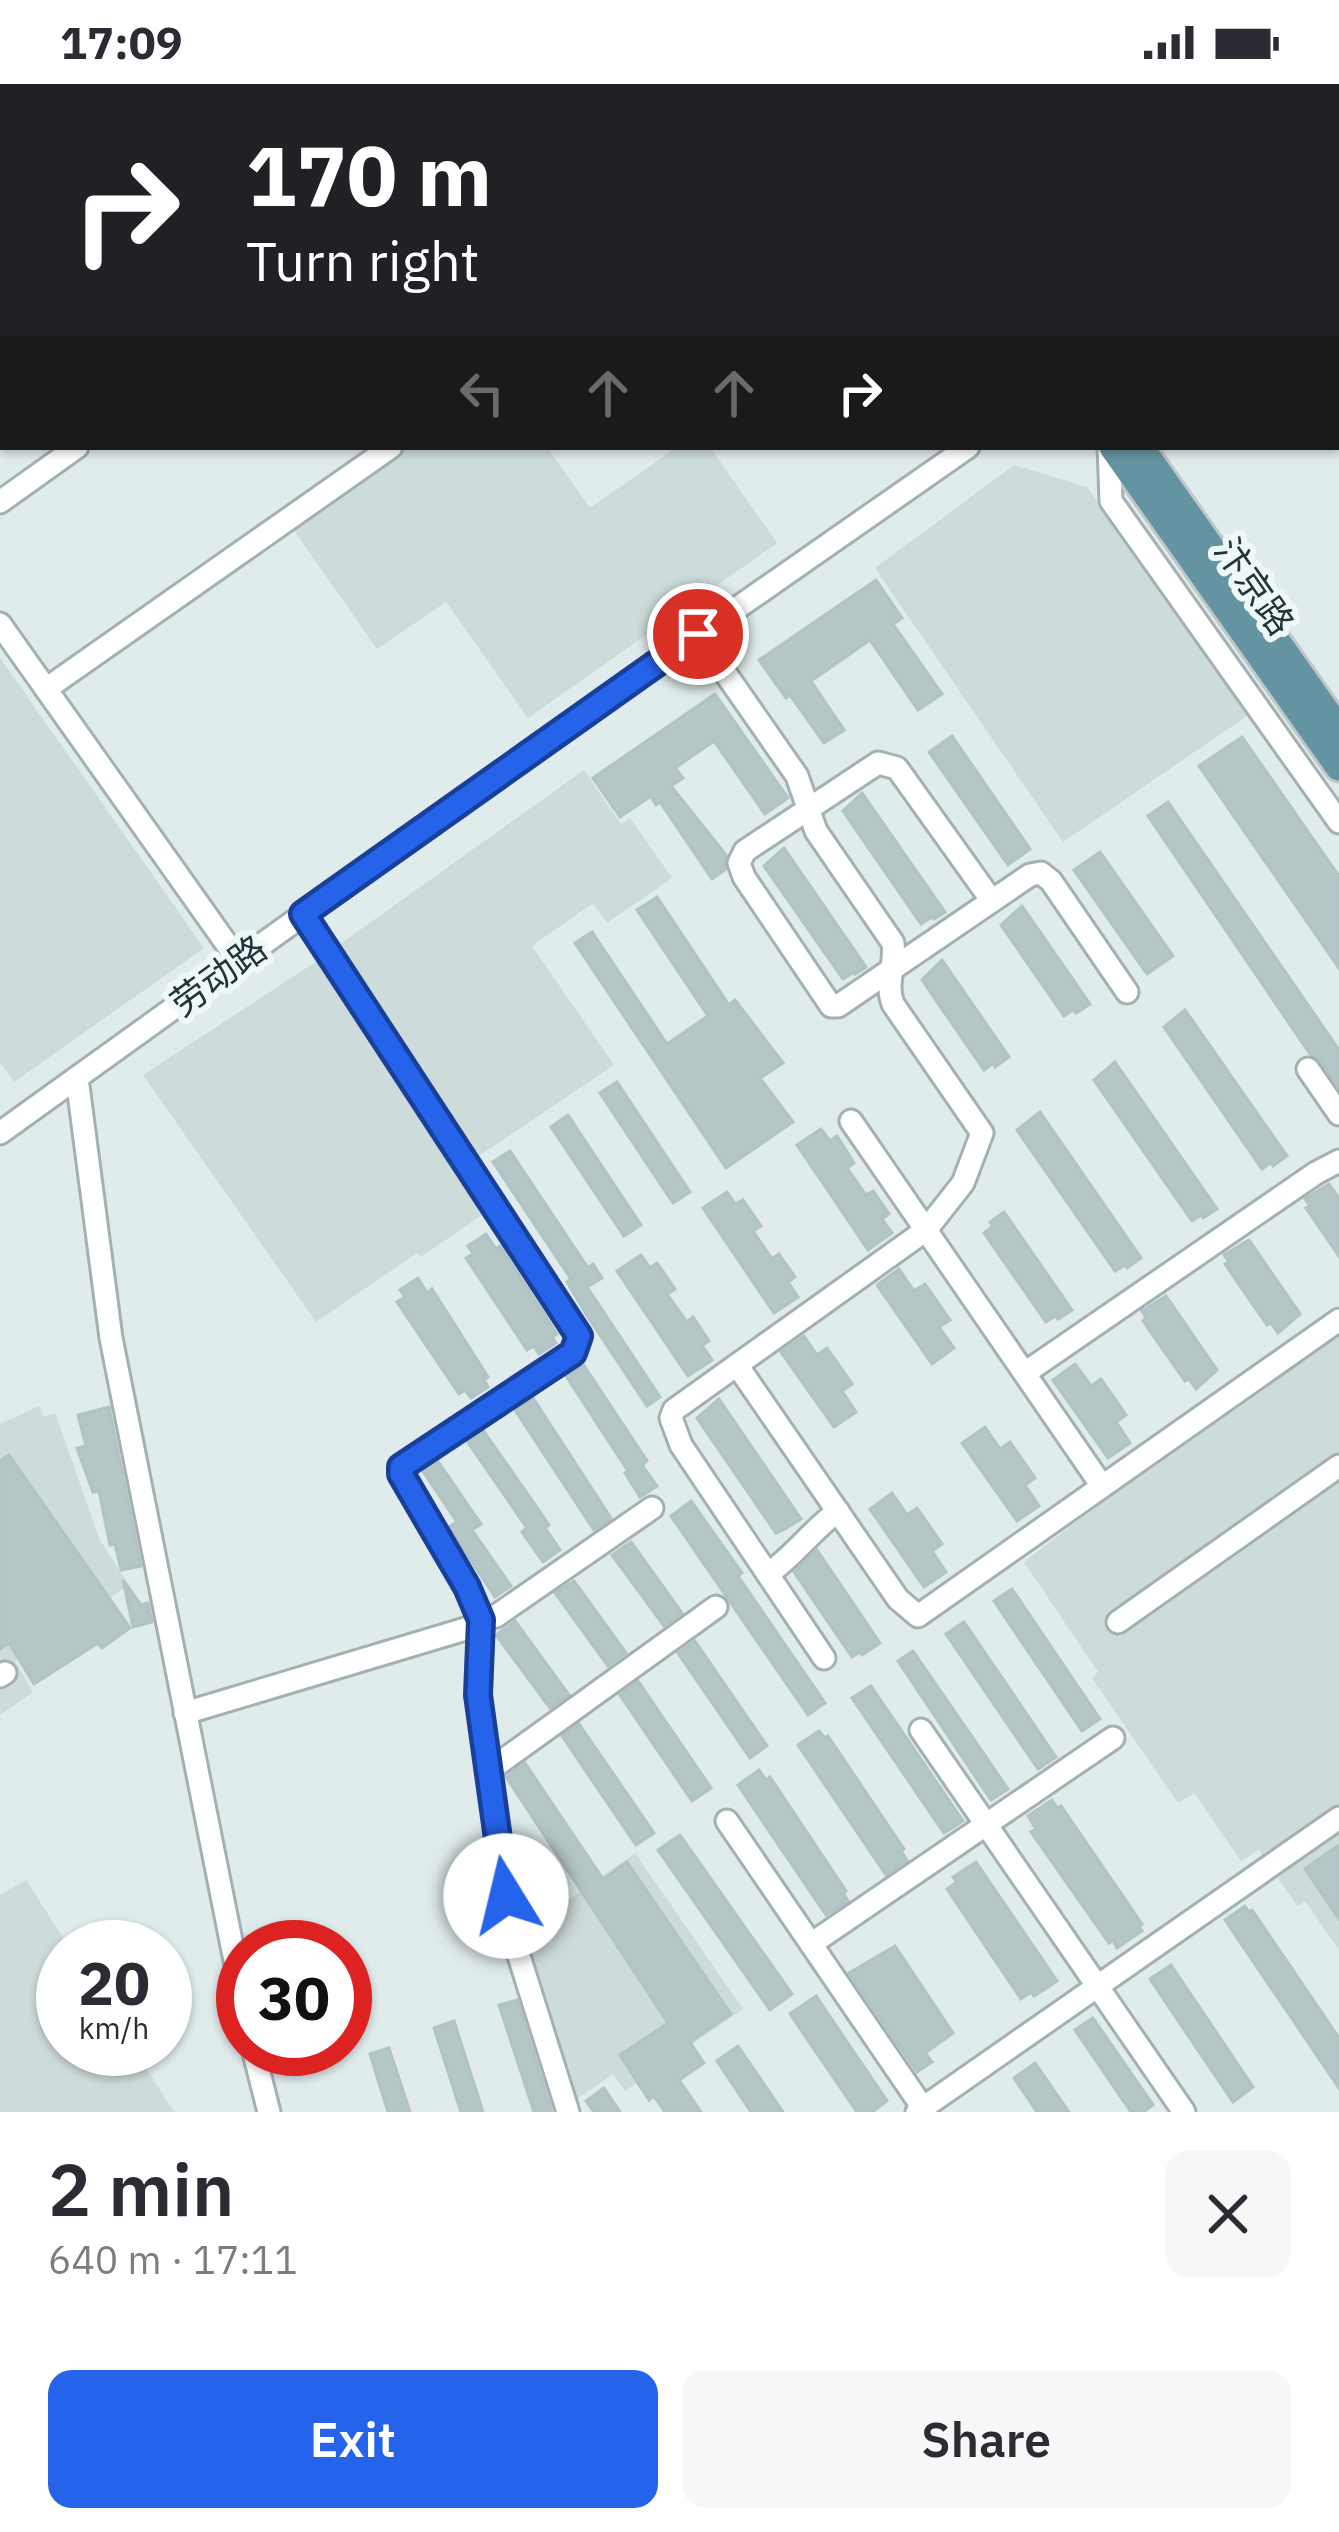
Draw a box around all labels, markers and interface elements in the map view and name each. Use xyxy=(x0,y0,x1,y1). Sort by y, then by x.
text: 17:09 xyxy=(60,13,183,71)
text: 170 m xyxy=(246,120,492,229)
icon: right xyxy=(48,132,204,288)
text: Turn right xyxy=(246,226,480,296)
icon: left xyxy=(449,360,515,426)
icon: ahead xyxy=(575,360,641,426)
icon: ahead xyxy=(701,360,767,426)
icon: right xyxy=(827,360,893,426)
street label: 汴京路 xyxy=(1205,528,1305,644)
pin xyxy=(647,583,749,685)
icon: arrive xyxy=(665,601,731,667)
street label: 劳动路 xyxy=(160,924,276,1026)
position arrow xyxy=(443,1833,569,1959)
speed limit sign: 30 xyxy=(216,1920,372,2076)
text: 20 xyxy=(78,1943,150,2022)
text: km/h xyxy=(79,2008,149,2047)
text: 2 min xyxy=(48,2142,234,2236)
button: close xyxy=(1165,2151,1291,2277)
text: 640 m · 17:11 xyxy=(48,2234,298,2285)
button: Exit xyxy=(48,2370,658,2508)
button: Share xyxy=(682,2370,1291,2508)

